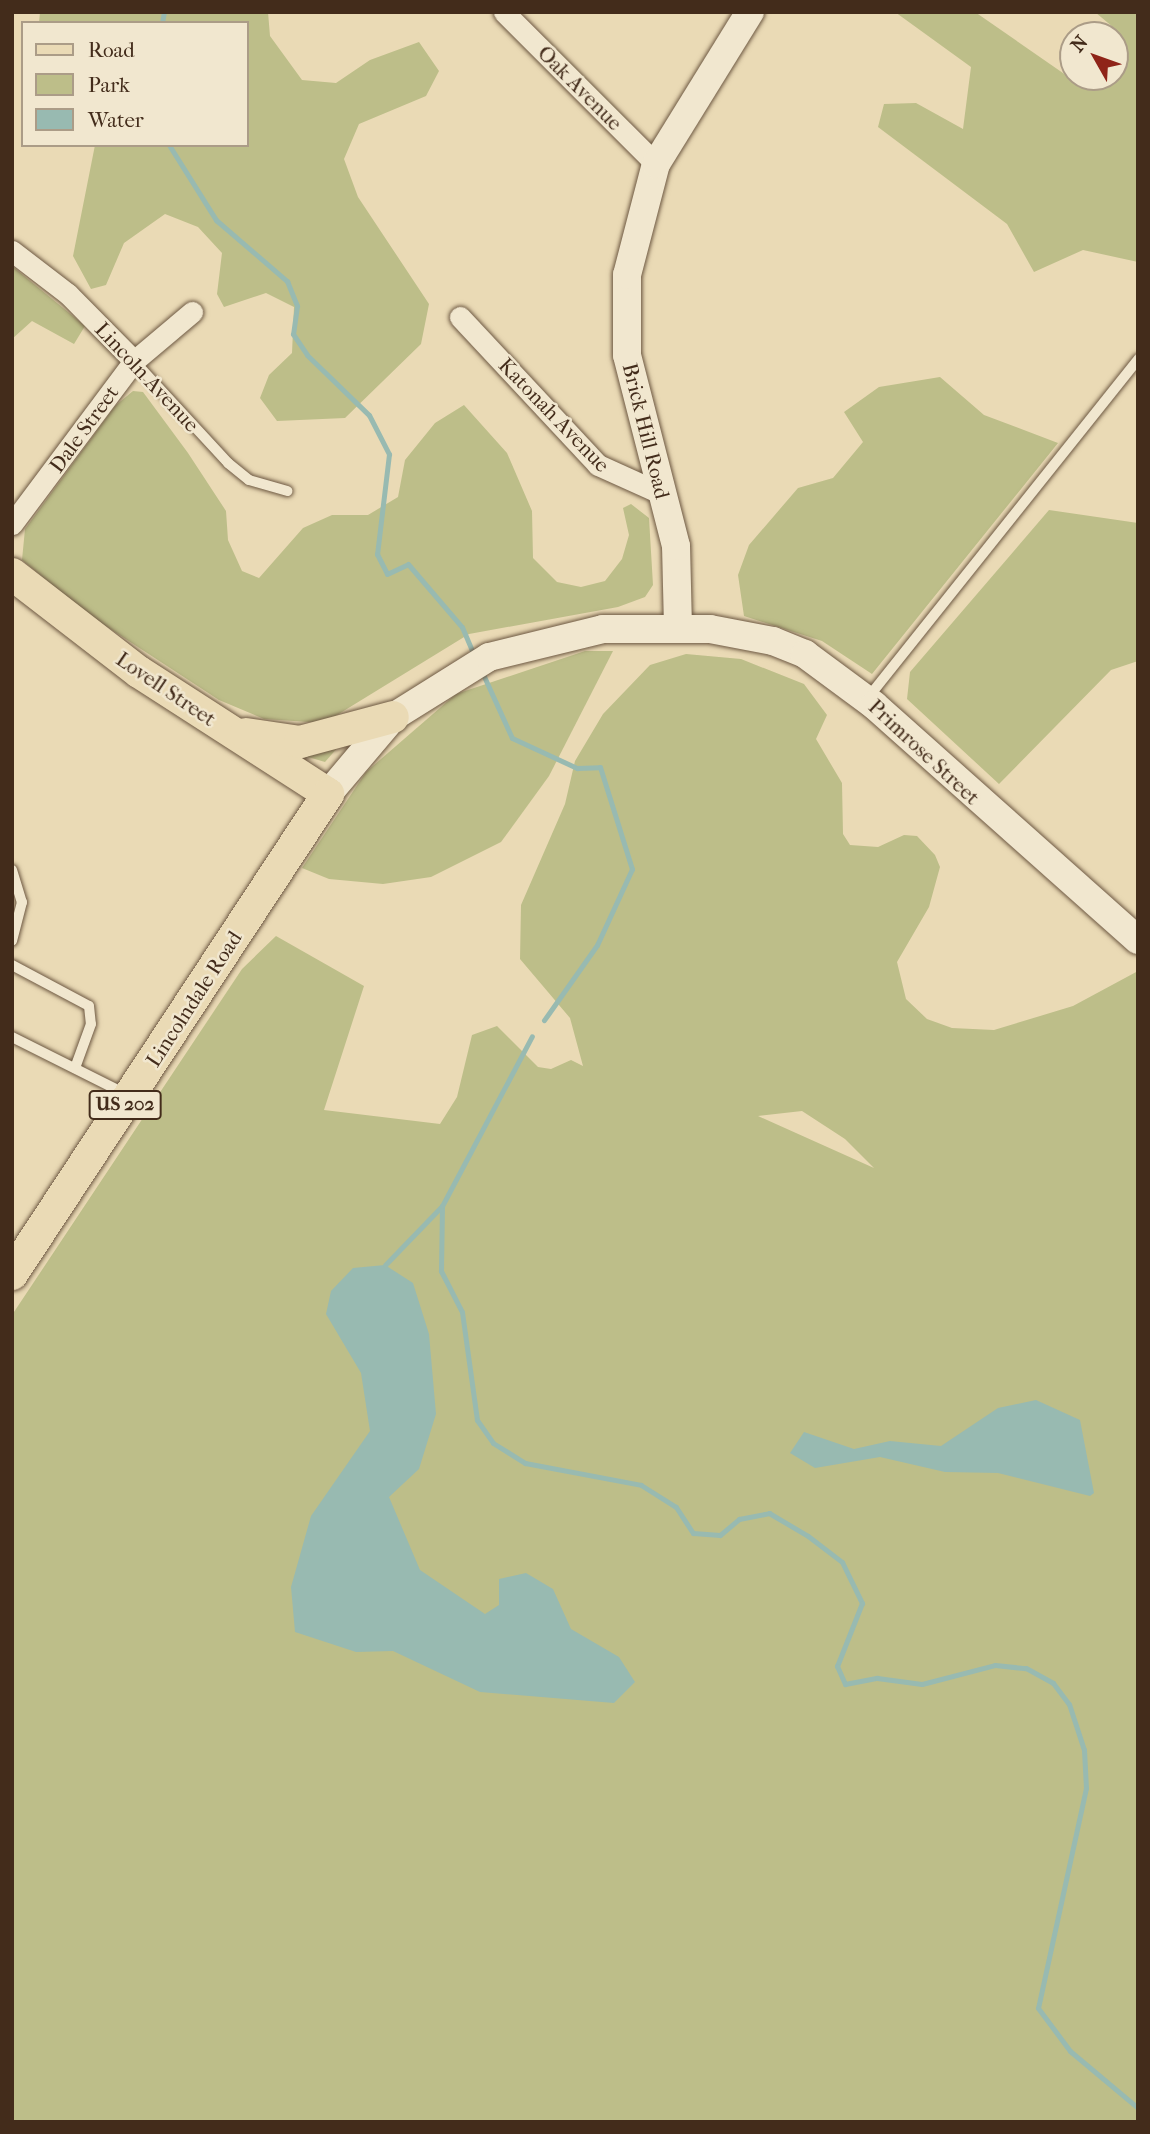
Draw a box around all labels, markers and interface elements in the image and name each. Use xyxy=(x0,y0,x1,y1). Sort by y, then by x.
legend xyxy=(21,21,248,147)
north arrow xyxy=(1059,21,1129,91)
text: N xyxy=(1066,31,1093,56)
text: Road xyxy=(88,38,135,62)
street label: Oak Avenue xyxy=(532,40,628,136)
text: Park xyxy=(88,73,130,97)
text: Water xyxy=(88,108,144,132)
street label: Lincoln Avenue xyxy=(90,317,204,437)
street label: Katonah Avenue xyxy=(493,353,615,477)
street label: Brick Hill Road xyxy=(617,361,675,501)
street label: Dale Street xyxy=(44,380,124,478)
street label: Lovell Street xyxy=(111,646,221,732)
street label: Primrose Street xyxy=(863,694,985,810)
street label: Lincolndale Road xyxy=(141,926,247,1072)
road number: US 202 xyxy=(88,1090,162,1120)

